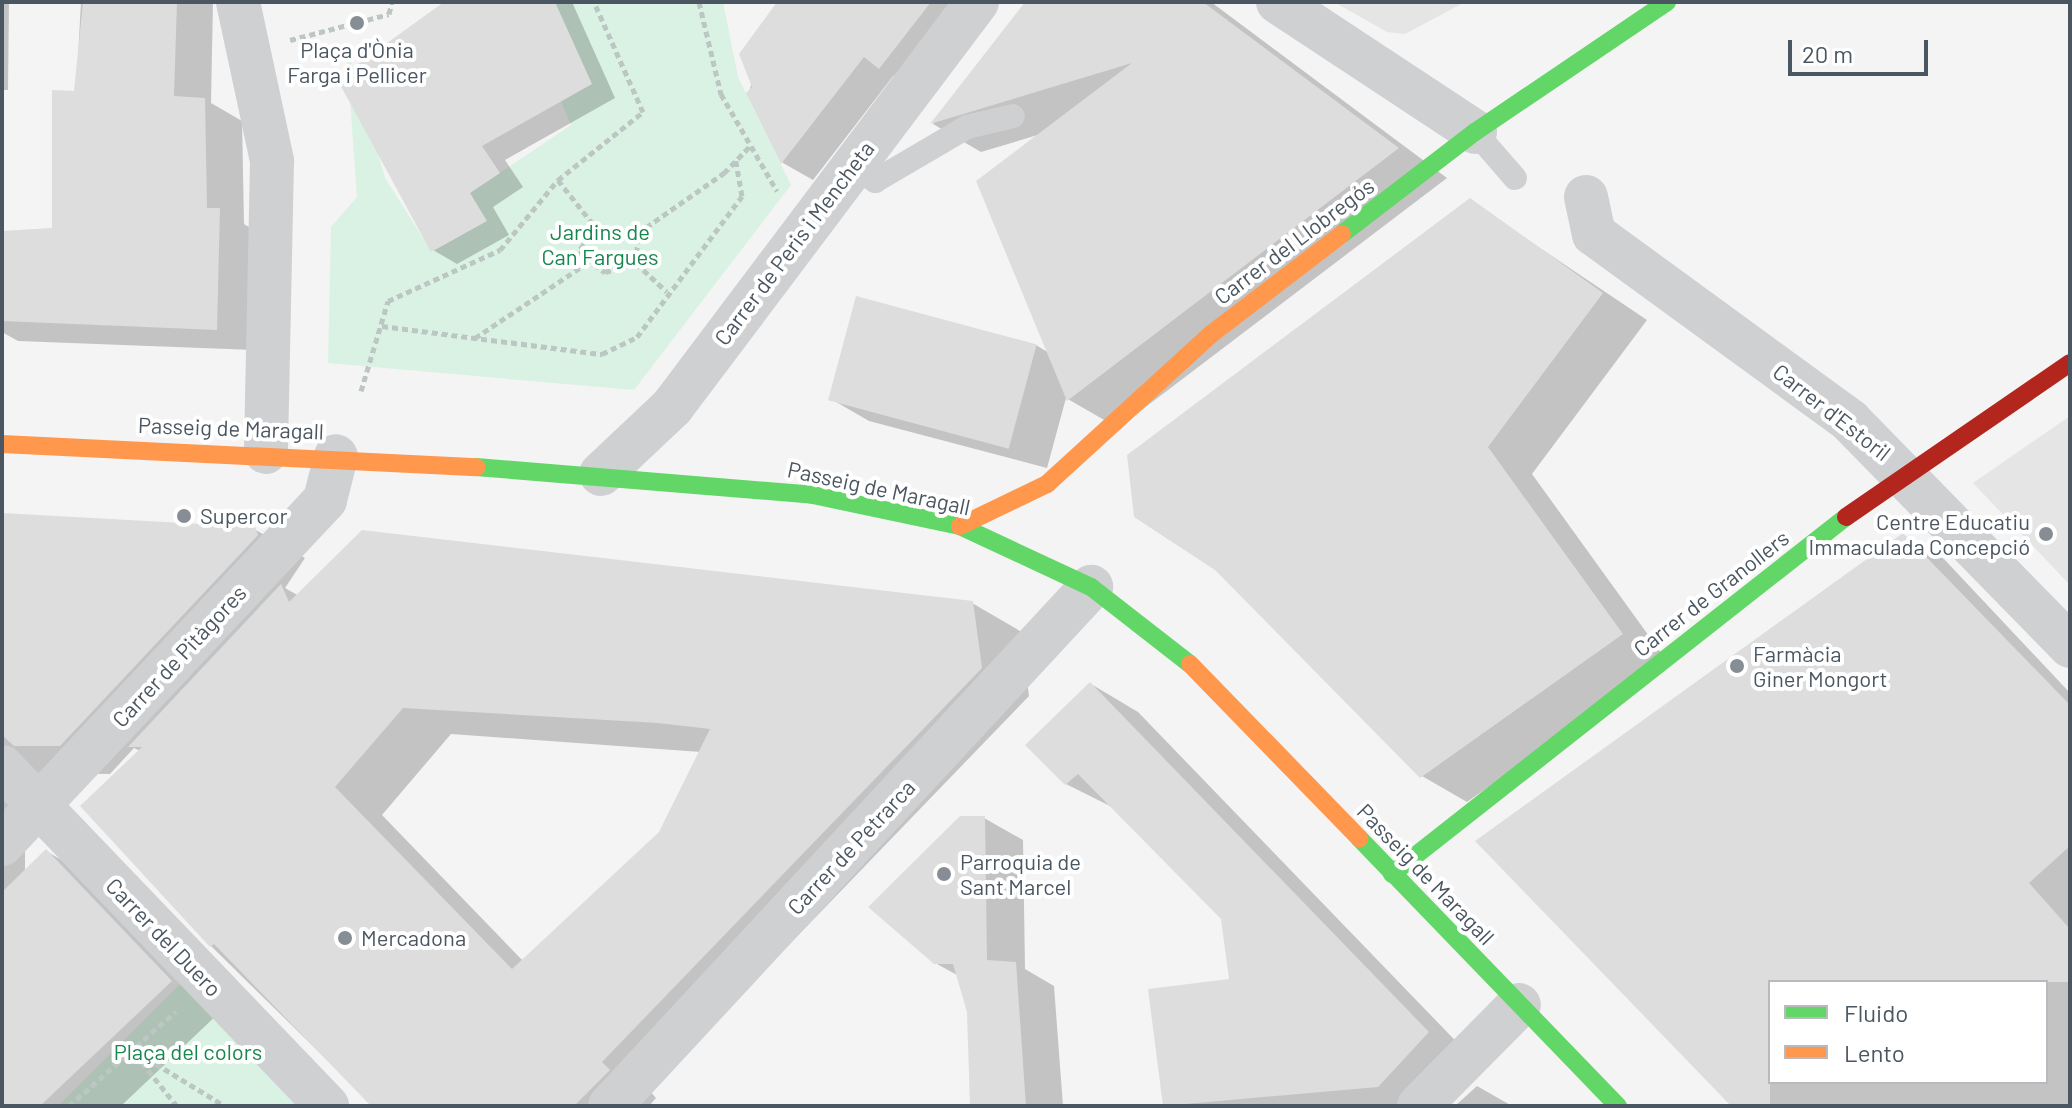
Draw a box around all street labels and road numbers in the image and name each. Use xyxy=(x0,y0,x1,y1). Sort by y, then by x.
street label: Carrer de Peris i Mencheta xyxy=(709,136,879,350)
street label: Carrer del Llobregós xyxy=(1209,172,1379,310)
street label: Carrer d'Estoril xyxy=(1768,358,1896,466)
street label: Passeig de Maragall xyxy=(138,412,324,444)
street label: Passeig de Maragall xyxy=(785,456,973,520)
street label: Carrer de Granollers xyxy=(1628,524,1794,662)
street label: Carrer de Pitàgores xyxy=(107,580,251,732)
street label: Carrer de Petrarca xyxy=(782,774,920,920)
street label: Passeig de Maragall xyxy=(1352,798,1500,950)
street label: Carrer del Duero xyxy=(101,872,227,1002)

